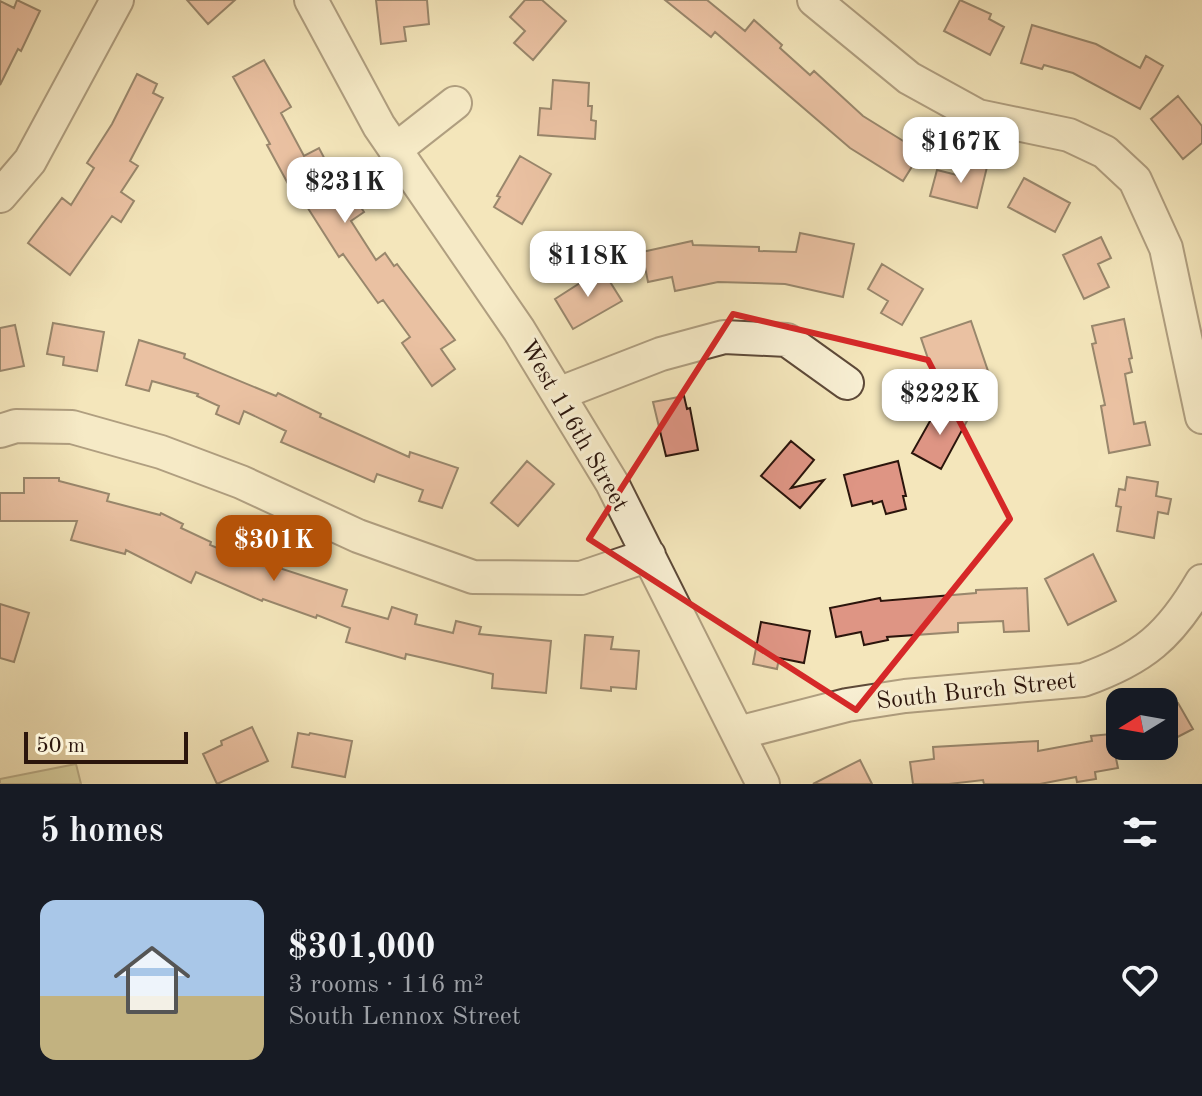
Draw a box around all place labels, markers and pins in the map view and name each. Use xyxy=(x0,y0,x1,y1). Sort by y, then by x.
pin: $167K xyxy=(905,117,1017,185)
pin: $231K xyxy=(289,157,401,225)
pin: $118K xyxy=(532,231,644,299)
pin: $222K xyxy=(884,369,996,437)
pin: $301K xyxy=(218,515,330,583)

